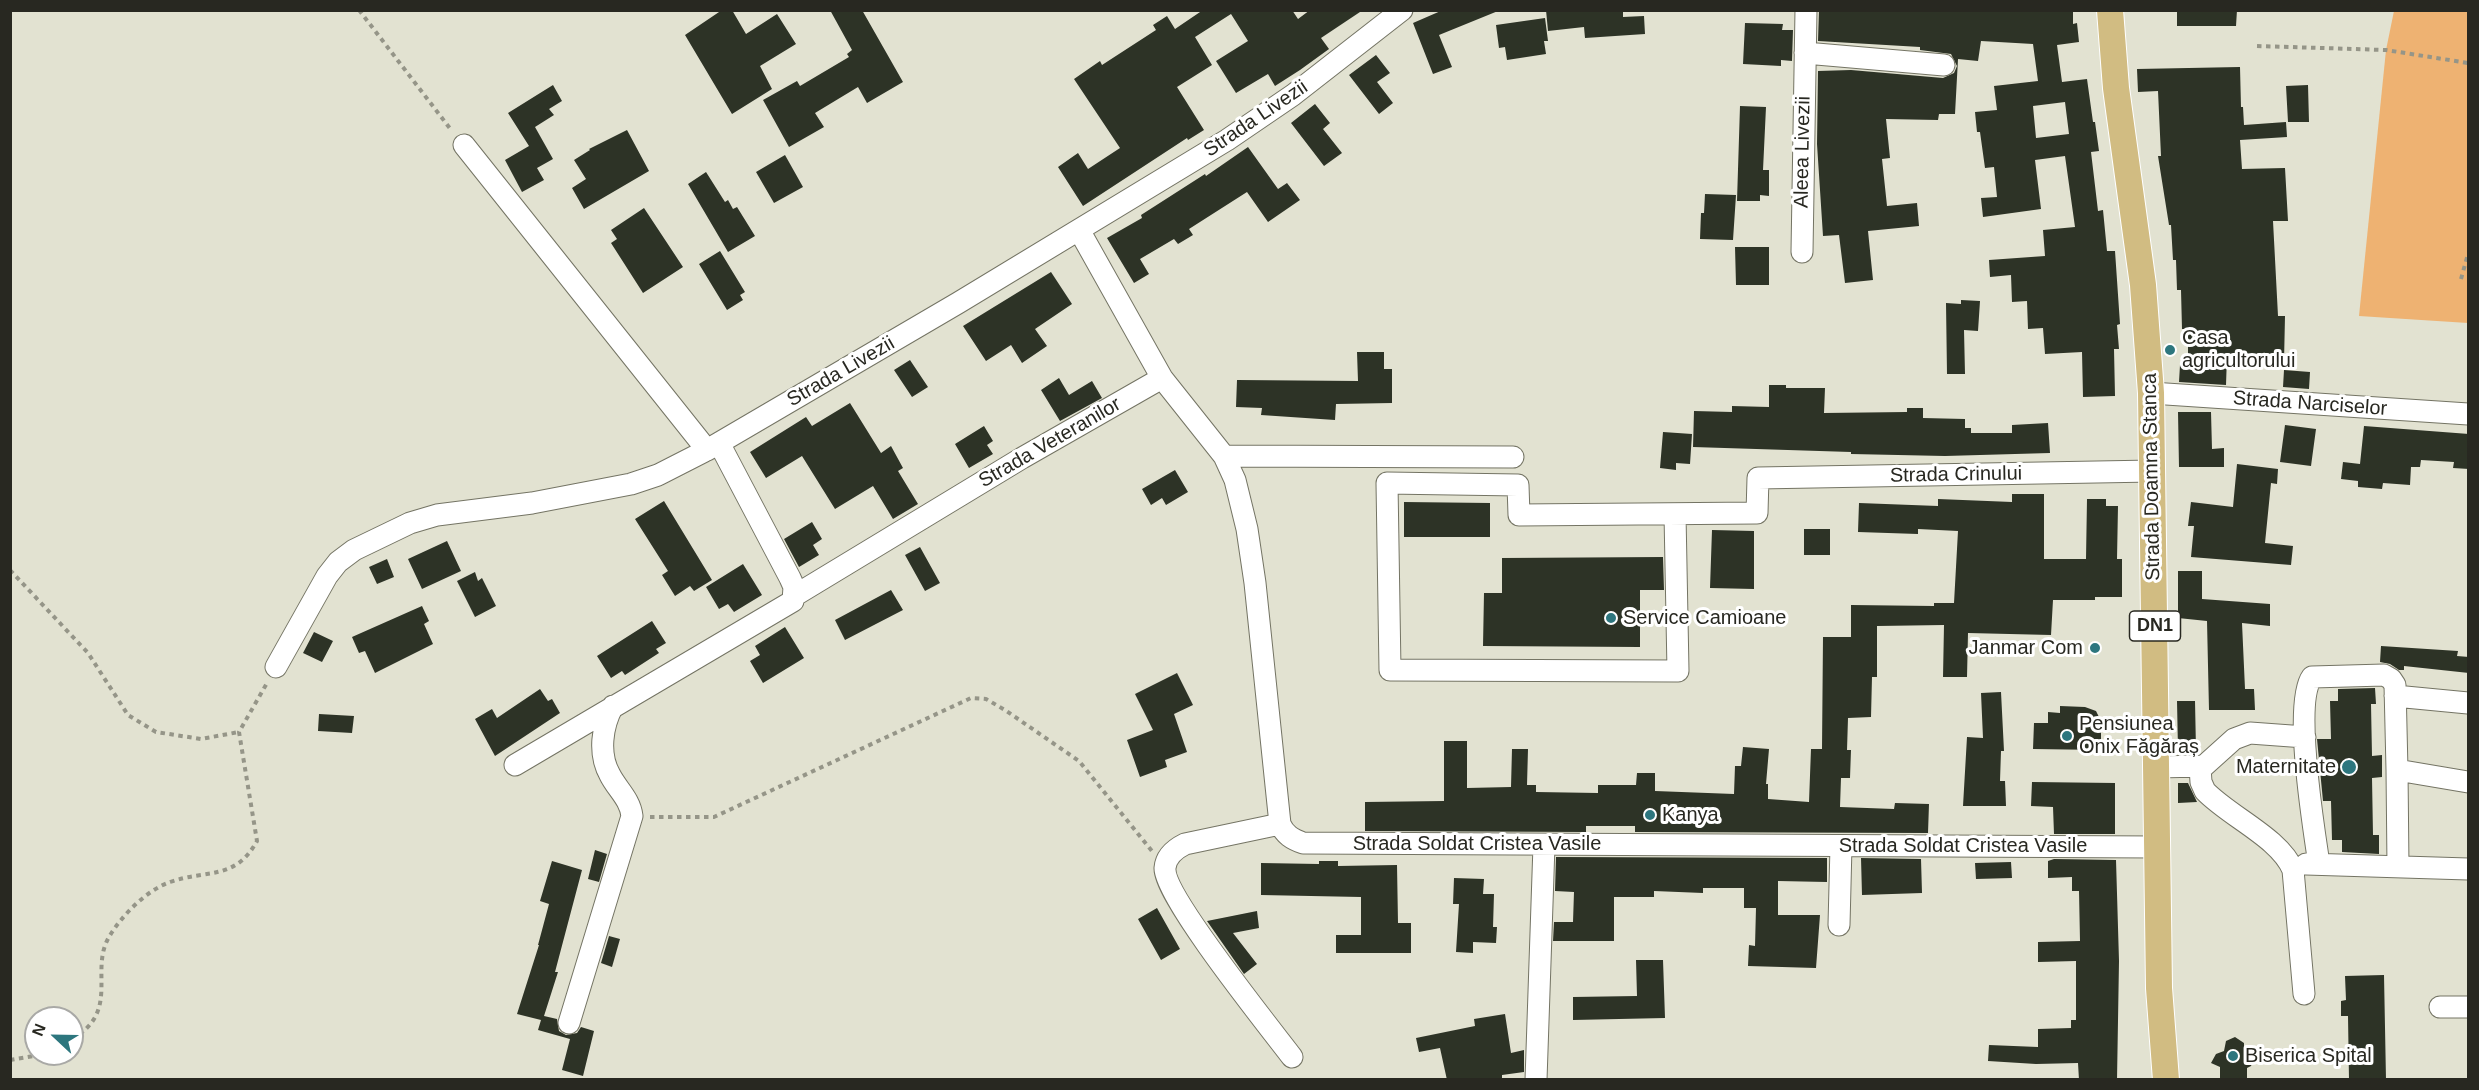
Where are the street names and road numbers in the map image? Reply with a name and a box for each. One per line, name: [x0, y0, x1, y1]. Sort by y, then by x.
street label: Strada Livezii: [1200, 75, 1312, 163]
street label: Aleea Livezii: [1790, 96, 1816, 208]
street label: Strada Livezii: [783, 332, 899, 412]
street label: Strada Doamna Stanca: [2138, 373, 2166, 581]
street label: Strada Narciselor: [2232, 387, 2388, 421]
street label: Strada Veteranilor: [975, 393, 1125, 493]
street label: Strada Crinului: [1890, 462, 2022, 488]
road number: DN1: [2130, 611, 2180, 641]
street label: Strada Soldat Cristea Vasile: [1353, 832, 1601, 856]
street label: Strada Soldat Cristea Vasile: [1839, 834, 2087, 858]

